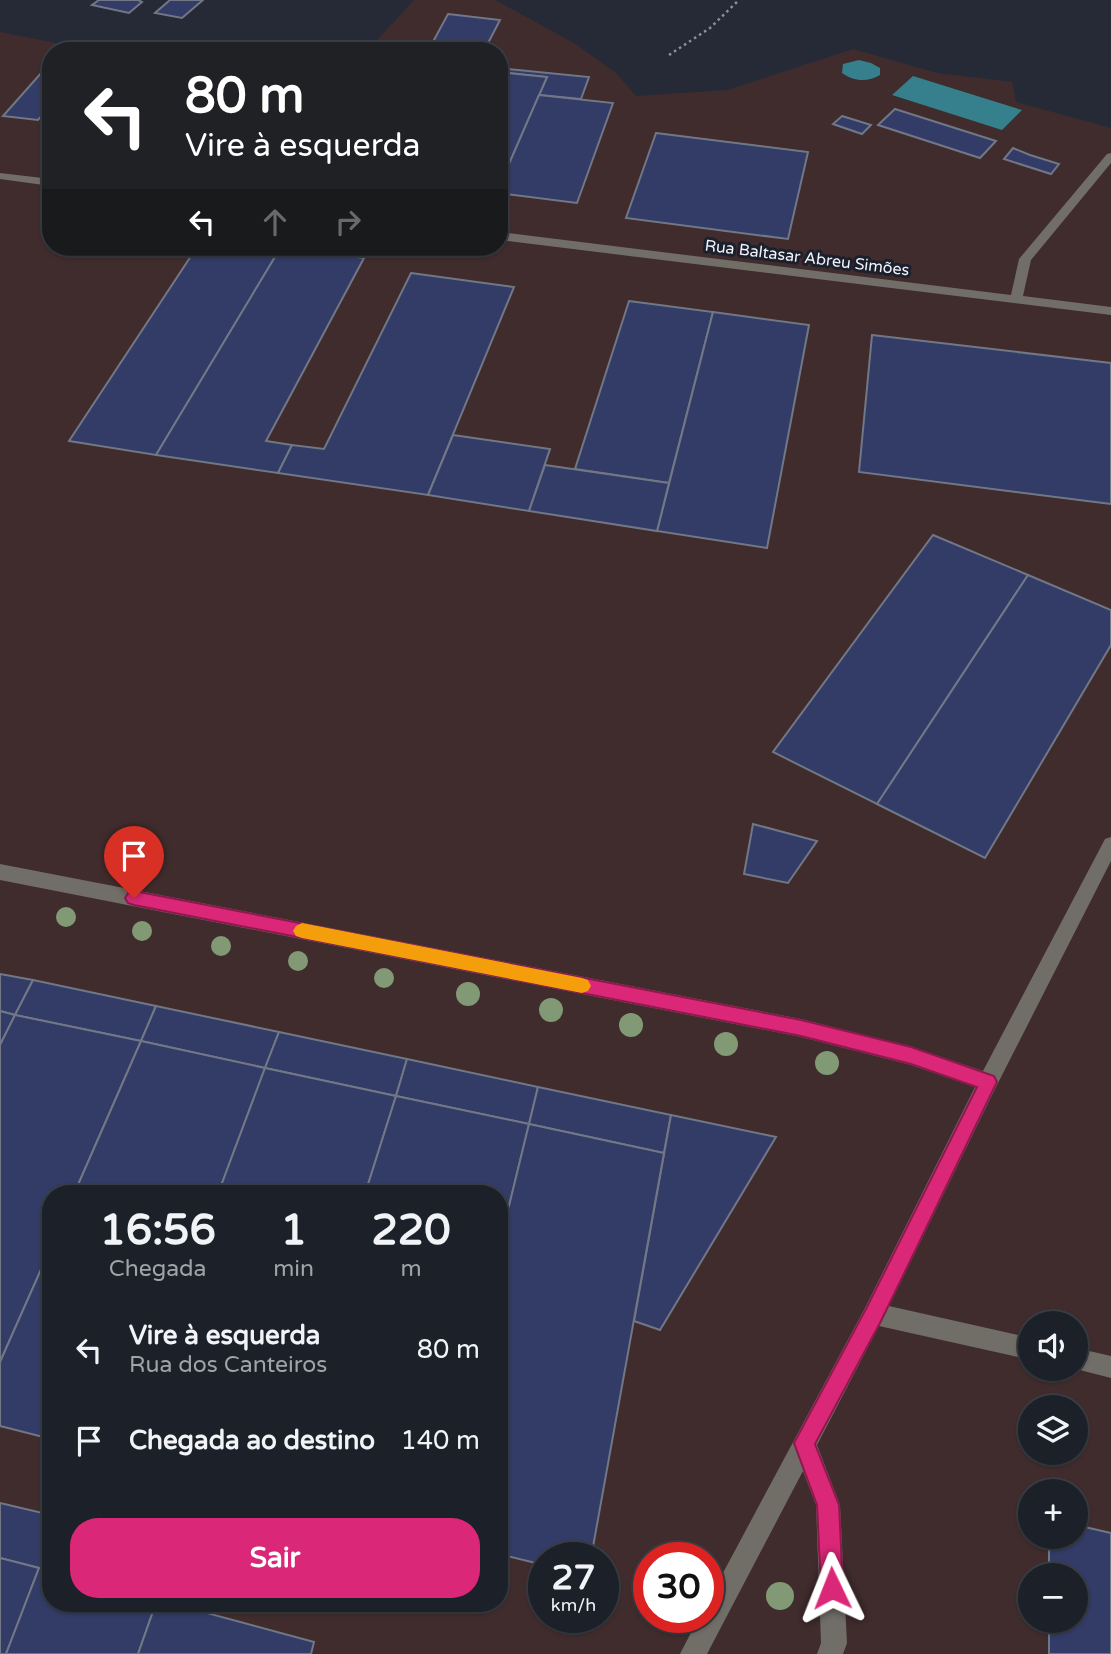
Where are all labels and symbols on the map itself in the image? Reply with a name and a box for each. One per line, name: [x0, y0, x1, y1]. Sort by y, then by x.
street label: Rua Baltasar Abreu Simões: [704, 236, 910, 280]
pin: [104, 826, 164, 898]
speed limit sign: 30: [633, 1542, 724, 1633]
position arrow: [795, 1551, 869, 1625]

